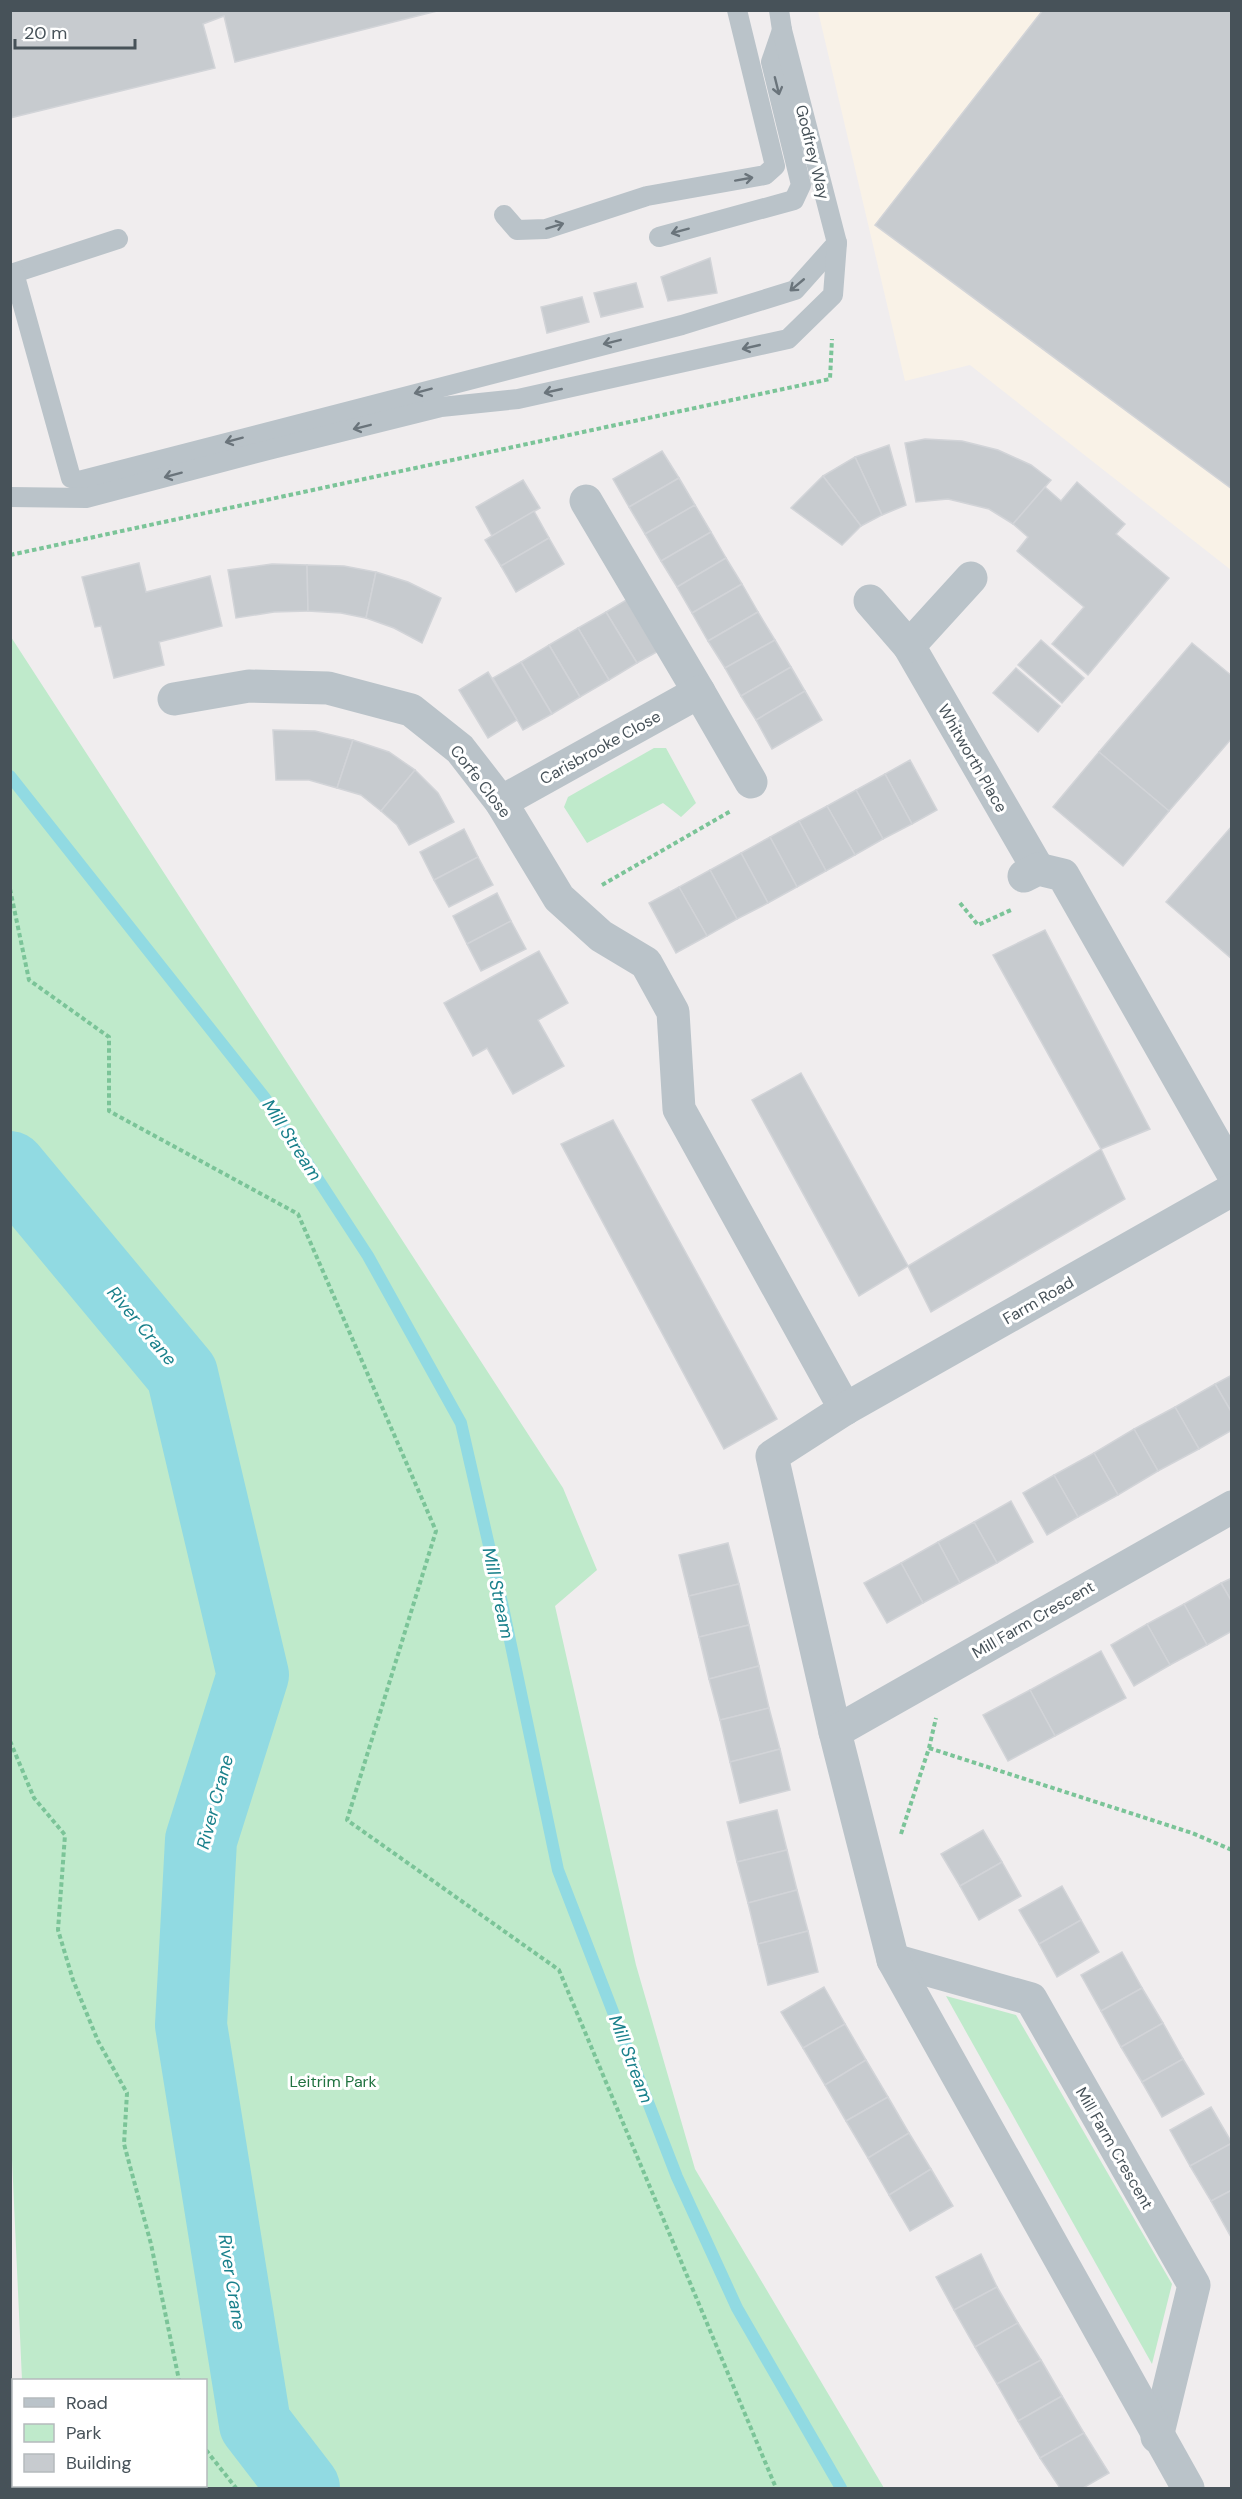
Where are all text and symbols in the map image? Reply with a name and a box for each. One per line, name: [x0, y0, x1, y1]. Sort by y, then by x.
scale bar: [15, 12, 135, 50]
text: 20 m: [24, 21, 67, 45]
one-way arrow: [772, 76, 784, 95]
street label: Godfrey Way: [791, 103, 834, 202]
one-way arrow: [733, 173, 753, 184]
one-way arrow: [545, 220, 564, 231]
one-way arrow: [671, 226, 690, 237]
one-way arrow: [790, 278, 805, 292]
one-way arrow: [603, 337, 622, 349]
one-way arrow: [742, 342, 761, 353]
one-way arrow: [414, 386, 433, 397]
one-way arrow: [544, 386, 563, 398]
one-way arrow: [352, 421, 371, 433]
one-way arrow: [225, 435, 244, 447]
one-way arrow: [164, 470, 183, 481]
street label: Whitworth Place: [933, 700, 1012, 816]
street label: Carisbrooke Close: [536, 706, 664, 789]
street label: Corfe Close: [446, 741, 516, 822]
water label: Mill Stream: [257, 1095, 327, 1185]
street label: Farm Road: [999, 1272, 1077, 1329]
water label: River Crane: [102, 1281, 182, 1371]
water label: Mill Stream: [477, 1545, 519, 1641]
street label: Mill Farm Crescent: [968, 1576, 1098, 1663]
water label: River Crane: [191, 1752, 239, 1852]
water label: Mill Stream: [603, 2011, 659, 2107]
park label: Leitrim Park: [289, 2071, 377, 2092]
street label: Mill Farm Crescent: [1071, 2083, 1158, 2213]
water label: River Crane: [213, 2232, 251, 2332]
legend: [12, 2379, 207, 2487]
text: Road: [66, 2391, 108, 2415]
text: Park: [66, 2421, 102, 2445]
text: Building: [66, 2451, 131, 2475]

